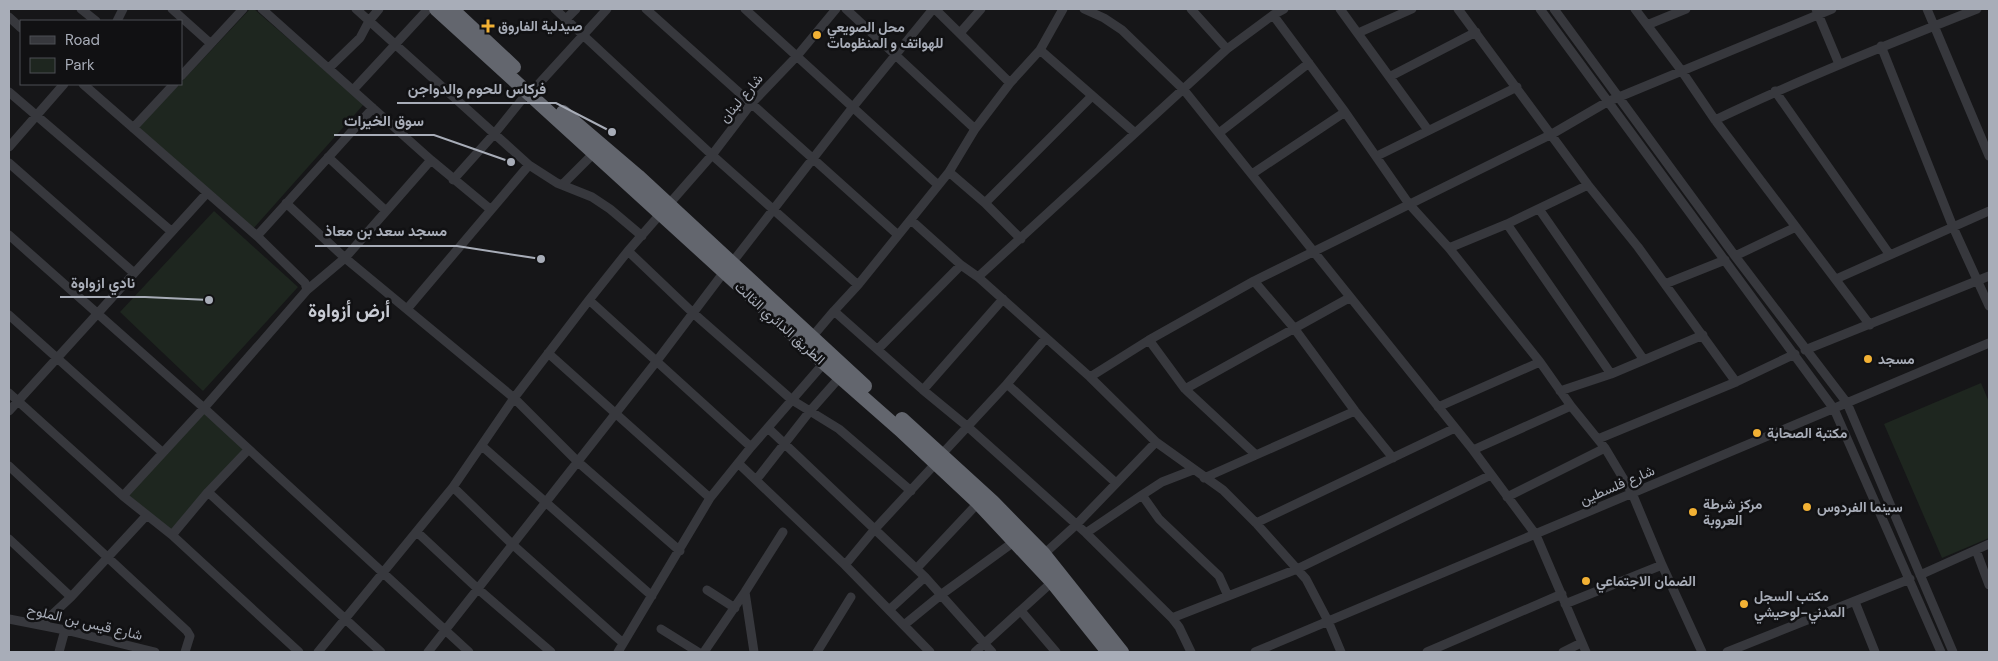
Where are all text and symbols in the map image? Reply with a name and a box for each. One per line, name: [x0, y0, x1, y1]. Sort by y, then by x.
place label: صيدلية الفاروق: [498, 17, 583, 35]
place label: محل الصويعي للهواتف و المنظومات: [827, 18, 944, 52]
legend: [20, 20, 182, 85]
marker: صيدلية الفاروق: [482, 20, 494, 32]
marker: محل الصويعي للهواتف و المنظومات: [811, 29, 823, 41]
text: Road: [65, 30, 100, 50]
text: Park: [65, 55, 95, 75]
street label: شارع لبنان: [715, 70, 768, 128]
callout: فركاس للحوم والدواجن: [397, 73, 556, 103]
text: فركاس للحوم والدواجن: [408, 79, 546, 99]
callout: سوق الخيرات: [334, 105, 434, 135]
text: سوق الخيرات: [344, 111, 424, 131]
callout: مسجد سعد بن معاذ: [315, 216, 457, 246]
text: مسجد سعد بن معاذ: [325, 221, 447, 241]
callout: نادي ازواوة: [60, 267, 145, 297]
text: نادي ازواوة: [71, 273, 135, 296]
street label: الطريق الدائري الثالث: [729, 278, 829, 371]
district label: أرض أزواوة: [308, 298, 390, 323]
place label: مسجد: [1878, 350, 1915, 368]
marker: مسجد: [1862, 353, 1874, 365]
place label: مكتبة الصحابة: [1767, 424, 1848, 442]
marker: مكتبة الصحابة: [1751, 427, 1763, 439]
street label: شارع فلسطين: [1577, 461, 1658, 511]
place label: مركز شرطة العروبة: [1703, 495, 1763, 529]
place label: سينما الفردوس: [1817, 498, 1903, 516]
marker: سينما الفردوس: [1801, 501, 1813, 513]
marker: مركز شرطة العروبة: [1687, 506, 1699, 518]
place label: الضمان الاجتماعي: [1596, 572, 1696, 593]
marker: الضمان الاجتماعي: [1580, 575, 1592, 587]
place label: مكتب السجل المدني-لوحيشي: [1754, 587, 1845, 624]
marker: مكتب السجل المدني-لوحيشي: [1738, 598, 1750, 610]
street label: شارع قيس بن الملوح: [25, 600, 144, 646]

